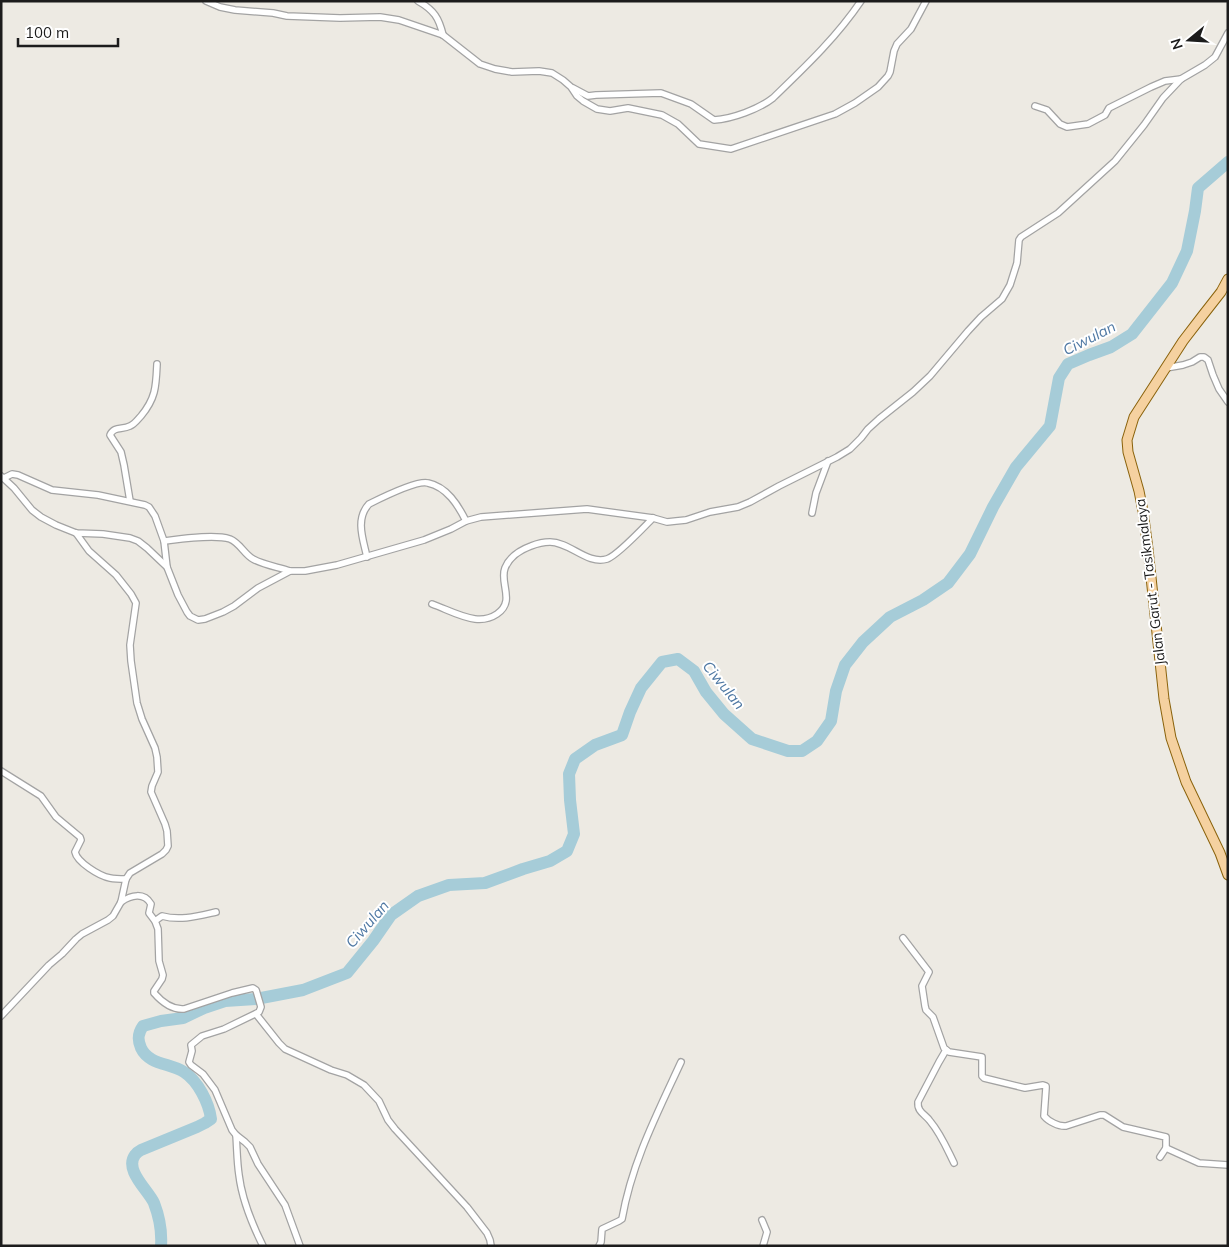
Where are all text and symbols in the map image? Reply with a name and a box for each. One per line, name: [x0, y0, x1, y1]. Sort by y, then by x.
scale bar: [18, 15, 118, 47]
north arrow: [1164, 15, 1214, 65]
text: 100 m: [25, 23, 69, 42]
text: N: [1166, 36, 1187, 52]
water label: Ciwulan: [1059, 317, 1119, 359]
street label: Jalan Garut - Tasikmalaya: [1131, 498, 1169, 666]
water label: Ciwulan: [699, 657, 749, 713]
water label: Ciwulan: [341, 896, 393, 952]

